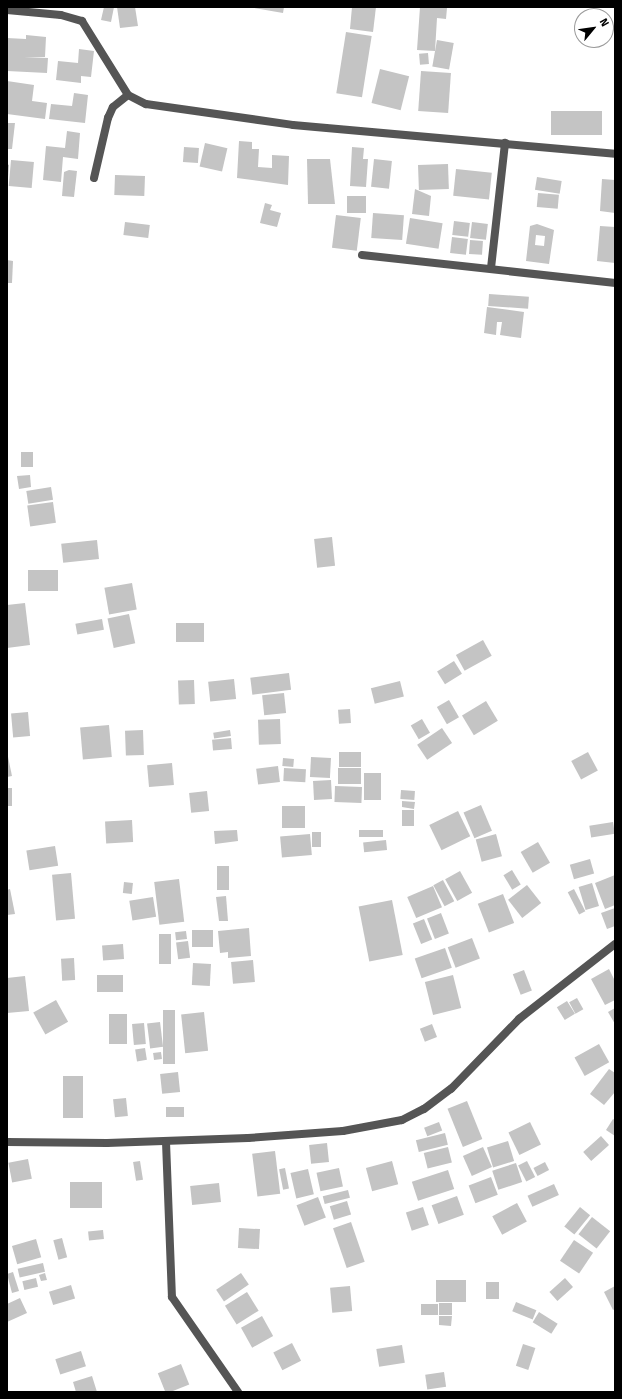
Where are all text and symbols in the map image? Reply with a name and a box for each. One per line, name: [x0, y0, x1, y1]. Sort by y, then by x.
north arrow: [574, 8, 614, 48]
text: N: [597, 16, 612, 29]

